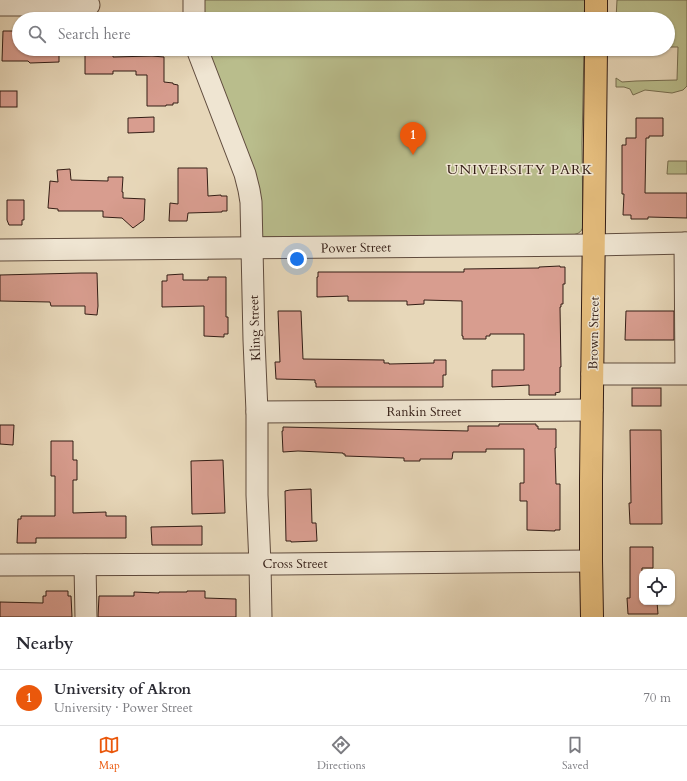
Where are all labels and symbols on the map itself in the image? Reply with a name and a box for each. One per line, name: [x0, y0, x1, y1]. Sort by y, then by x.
pin: 1: [400, 122, 426, 155]
district label: UNIVERSITY PARK: [447, 160, 593, 179]
street label: Power Street: [321, 238, 391, 258]
your location: [287, 249, 307, 269]
street label: Kling Street: [245, 295, 265, 361]
street label: Brown Street: [584, 296, 604, 370]
street label: Rankin Street: [387, 403, 461, 421]
street label: Cross Street: [262, 555, 328, 573]

